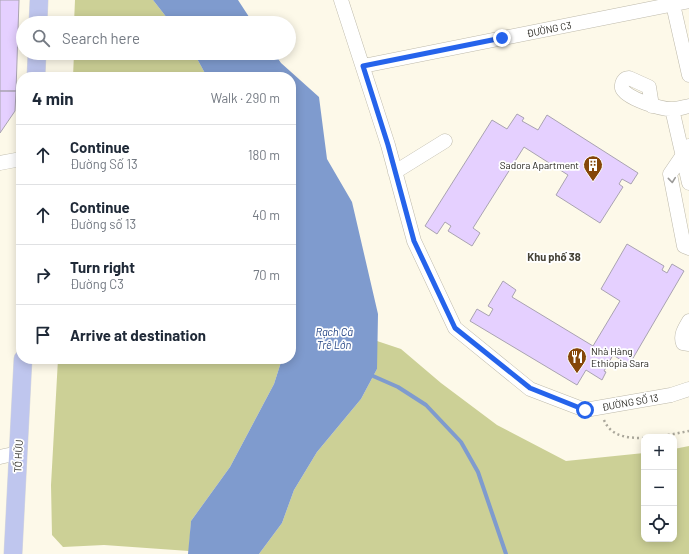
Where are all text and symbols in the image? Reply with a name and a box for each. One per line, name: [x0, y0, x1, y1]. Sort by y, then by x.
search box: [16, 16, 296, 60]
street label: ĐƯỜNG C3: [526, 19, 572, 39]
icon: search: [30, 27, 52, 49]
text: Search here: [62, 29, 140, 47]
route end: [493, 29, 511, 47]
text: 4 min: [32, 88, 74, 108]
text: Walk · 290 m: [211, 90, 280, 106]
text: Continue: [70, 138, 130, 156]
icon: ahead: [32, 144, 54, 166]
text: 180 m: [248, 147, 280, 163]
building icon: Sadora Apartment: [582, 154, 604, 182]
text: Đường Số 13: [70, 156, 138, 172]
place label: Sadora Apartment: [500, 159, 579, 171]
one-way arrow: [667, 176, 676, 183]
text: Continue: [70, 198, 130, 216]
icon: ahead: [32, 204, 54, 226]
text: 40 m: [252, 207, 280, 223]
text: Đường số 13: [70, 216, 136, 232]
district label: Khu phố 38: [527, 250, 581, 263]
text: Turn right: [70, 258, 135, 276]
icon: right: [32, 264, 54, 286]
text: 70 m: [253, 267, 280, 283]
text: Đường C3: [70, 276, 124, 292]
icon: arrive: [32, 324, 54, 346]
water label: Rạch Cá Trê Lớn: [315, 325, 353, 351]
text: Arrive at destination: [70, 326, 206, 344]
place label: Nhà Hàng Ethiopia Sara: [591, 345, 649, 369]
restaurant icon: Nhà Hàng Ethiopia Sara: [566, 346, 588, 374]
street label: ĐƯỜNG SỐ 13: [601, 391, 659, 413]
route start: [576, 401, 594, 419]
map controls: [641, 434, 677, 542]
button: +: [641, 434, 677, 470]
street label: TỐ HỮU: [11, 439, 25, 473]
button: −: [641, 470, 677, 506]
button: locate: [641, 506, 677, 542]

